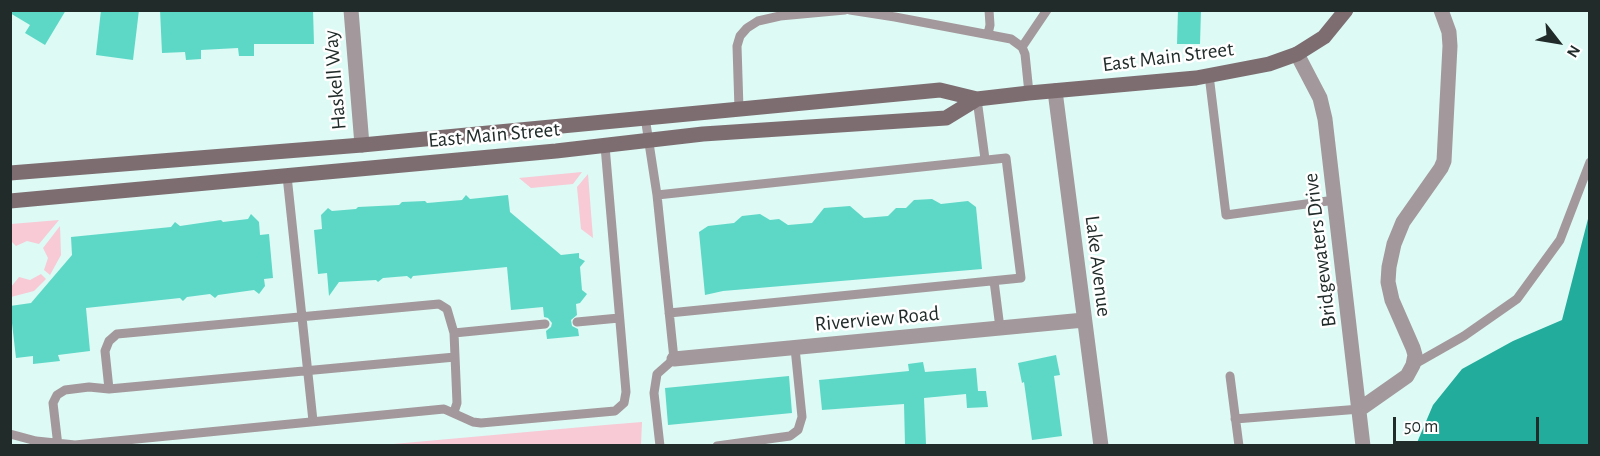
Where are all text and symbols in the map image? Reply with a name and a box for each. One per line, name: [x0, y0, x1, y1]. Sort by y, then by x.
north arrow: [1528, 12, 1588, 72]
street label: Haskell Way: [318, 29, 352, 131]
street label: East Main Street: [1101, 36, 1235, 78]
text: N: [1564, 42, 1583, 60]
street label: East Main Street: [427, 117, 561, 153]
street label: Bridgewaters Drive: [1298, 172, 1342, 328]
street label: Lake Avenue: [1079, 214, 1117, 318]
street label: Riverview Road: [814, 301, 940, 337]
scale bar: [1396, 405, 1542, 443]
text: 50 m: [1404, 418, 1438, 436]

